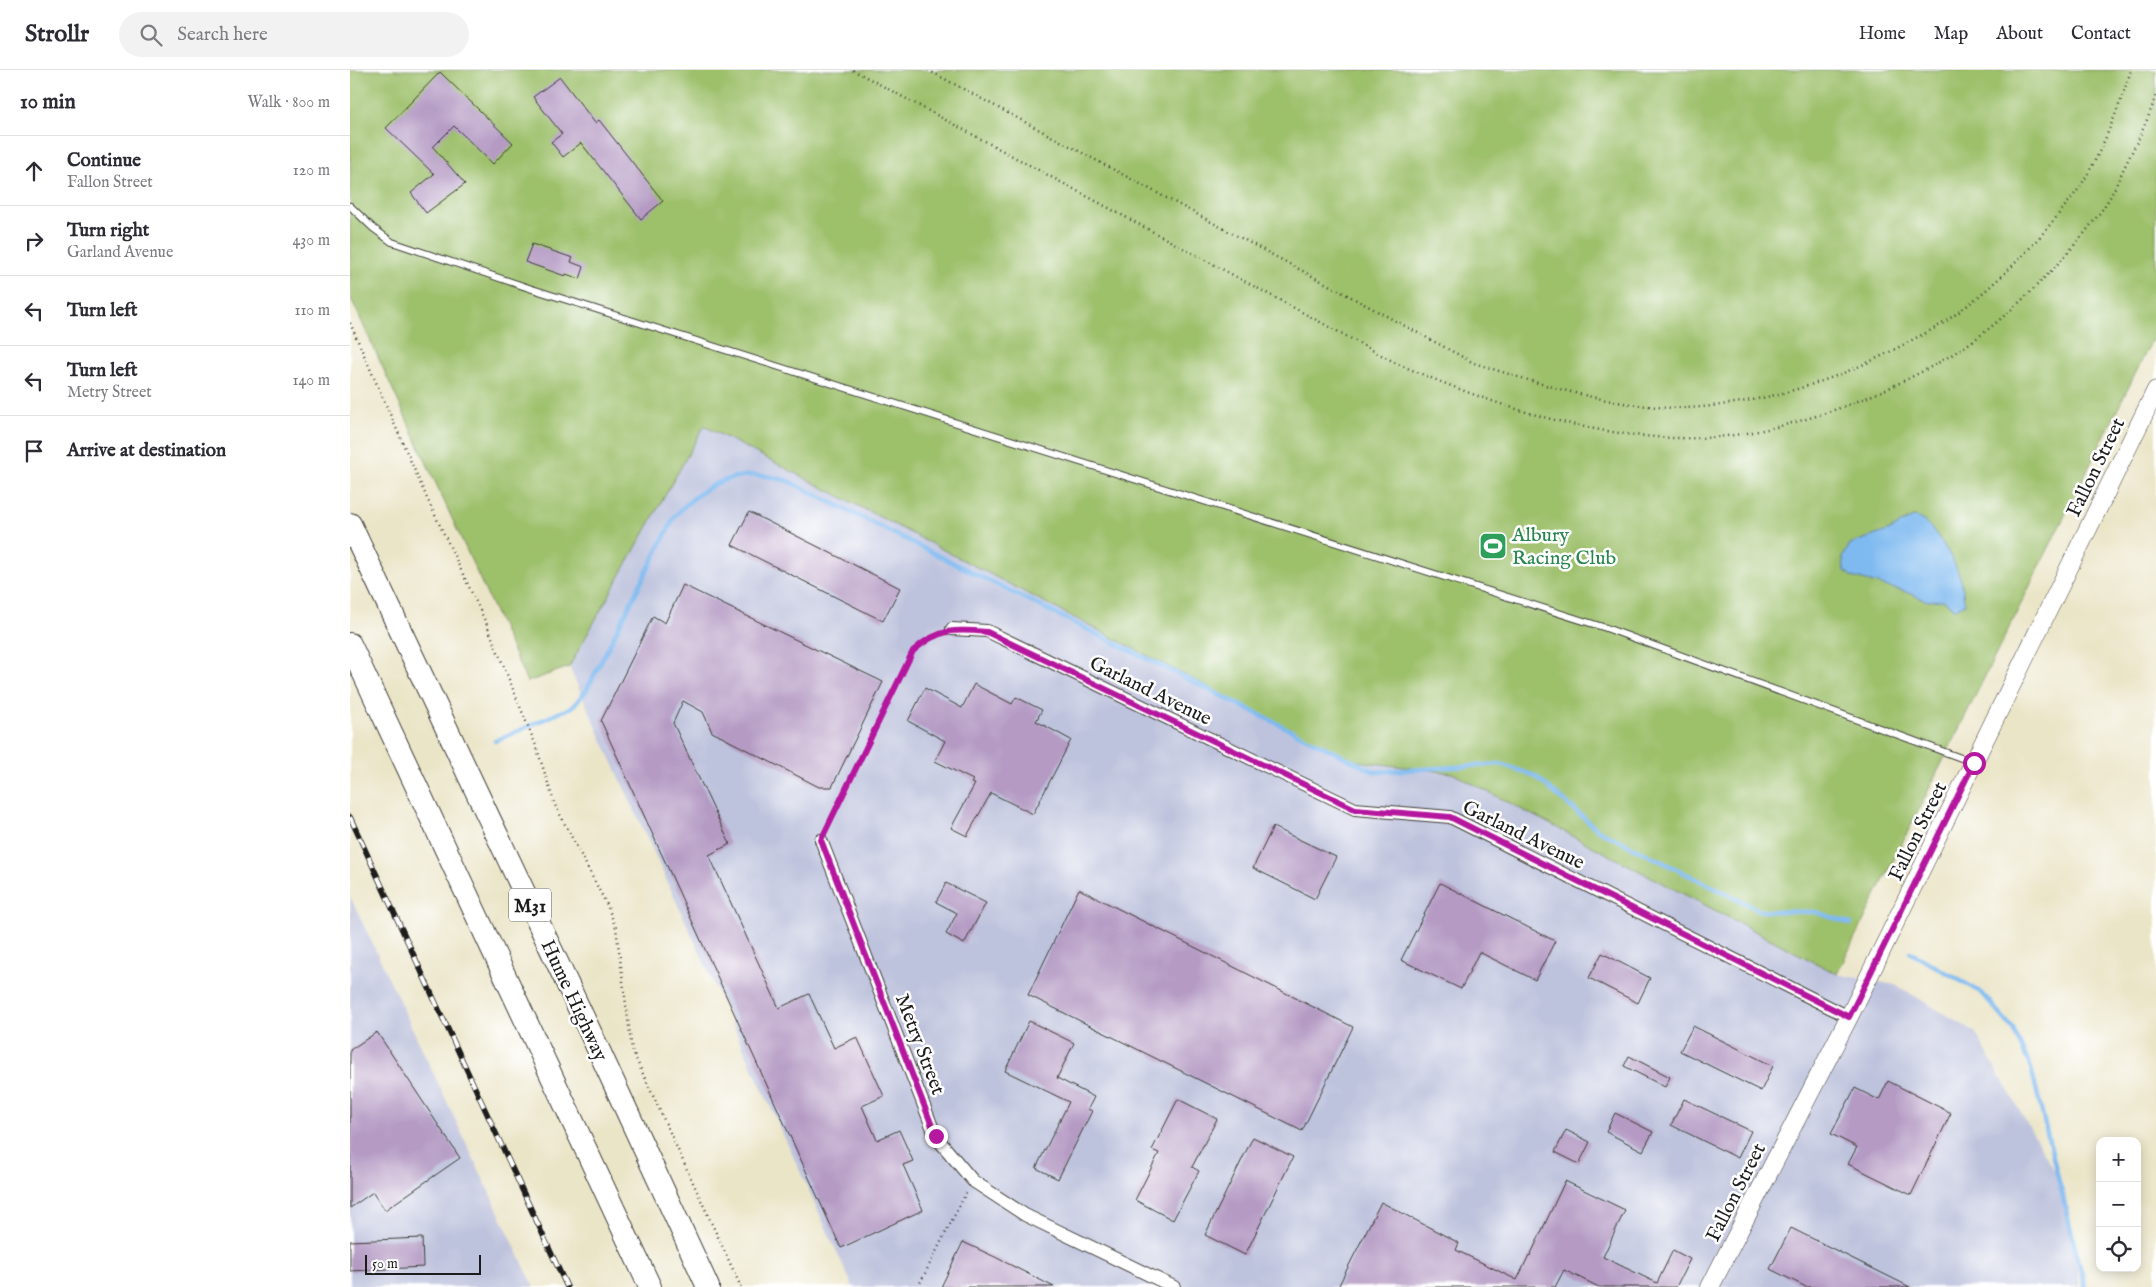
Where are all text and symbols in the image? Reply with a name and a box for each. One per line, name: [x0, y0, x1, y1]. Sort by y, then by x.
search box: [119, 12, 469, 57]
text: Strollr: [25, 19, 89, 50]
icon: search: [137, 21, 165, 49]
text: Search here: [177, 23, 268, 47]
text: Home: [1859, 23, 1906, 46]
text: Map: [1934, 23, 1968, 46]
text: About: [1996, 23, 2043, 46]
text: Contact: [2071, 23, 2131, 46]
text: 10 min: [20, 89, 76, 116]
text: Walk · 800 m: [248, 93, 330, 113]
text: Continue: [67, 149, 141, 173]
icon: ahead: [20, 157, 48, 185]
text: 120 m: [293, 161, 330, 181]
text: Fallon Street: [67, 173, 153, 193]
text: Turn right: [67, 219, 149, 243]
icon: right: [20, 227, 48, 255]
text: 430 m: [292, 231, 330, 251]
text: Garland Avenue: [67, 243, 173, 263]
icon: left: [20, 297, 48, 325]
text: Turn left: [67, 299, 138, 323]
text: 110 m: [294, 301, 330, 321]
text: Turn left: [67, 359, 138, 383]
icon: left: [20, 367, 48, 395]
text: 140 m: [292, 371, 330, 391]
text: Metry Street: [67, 383, 152, 403]
street label: Fallon Street: [2062, 414, 2131, 521]
icon: arrive: [20, 437, 48, 465]
text: Arrive at destination: [67, 439, 226, 463]
place label: Albury Racing Club: [1511, 523, 1617, 571]
sports icon: Albury Racing Club: [1478, 531, 1508, 561]
street label: Garland Avenue: [1085, 651, 1216, 732]
route start: [1963, 752, 1986, 775]
street label: Fallon Street: [1884, 778, 1953, 885]
street label: Garland Avenue: [1458, 795, 1589, 876]
road number: M31: [509, 888, 551, 922]
street label: Hume Highway: [535, 936, 613, 1066]
street label: Metry Street: [889, 991, 950, 1099]
route end: [925, 1125, 948, 1148]
map controls: [2096, 1137, 2141, 1272]
button: +: [2096, 1137, 2141, 1182]
street label: Fallon Street: [1701, 1139, 1772, 1246]
button: −: [2096, 1182, 2141, 1227]
button: locate: [2096, 1227, 2141, 1272]
scale bar: [365, 1252, 481, 1275]
text: 50 m: [372, 1255, 398, 1273]

